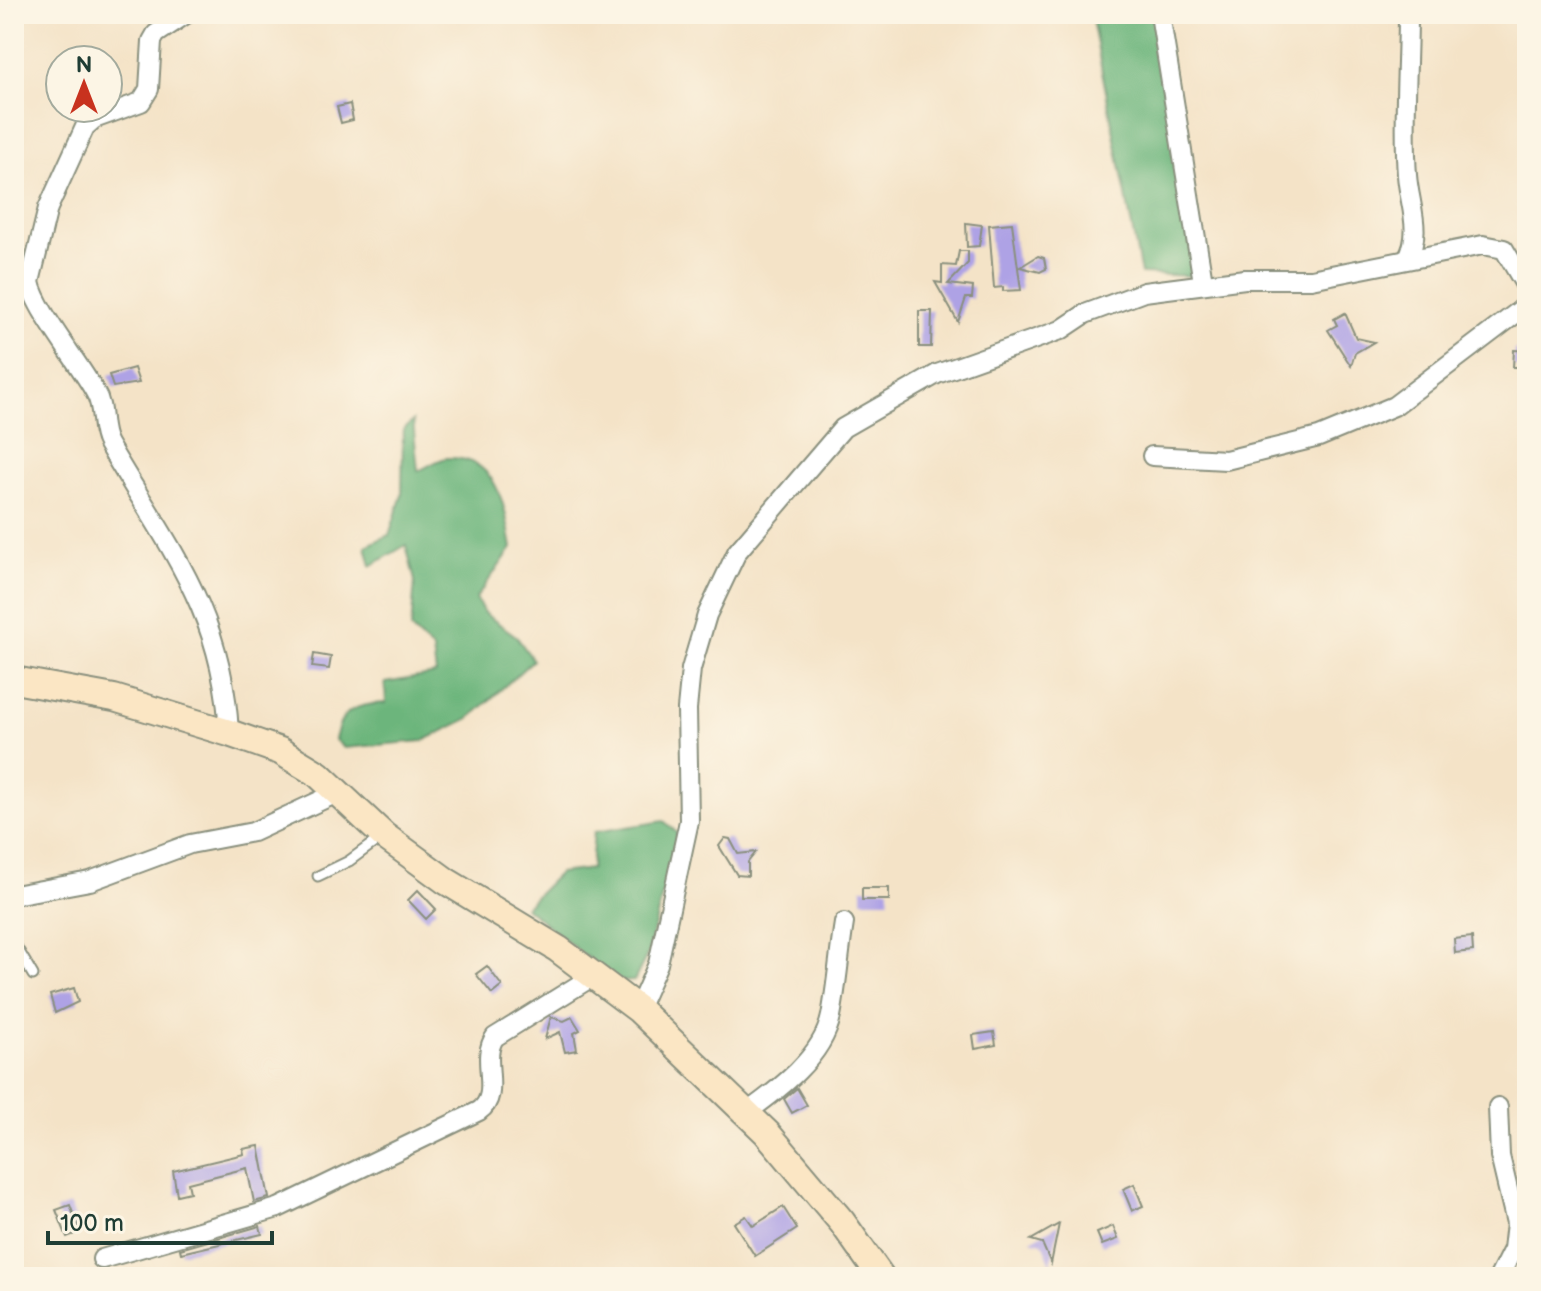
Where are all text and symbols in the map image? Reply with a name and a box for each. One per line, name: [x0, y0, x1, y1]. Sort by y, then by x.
north arrow: [44, 44, 124, 124]
text: N: [76, 52, 92, 79]
scale bar: [48, 1195, 272, 1245]
text: 100 m: [60, 1209, 124, 1238]

